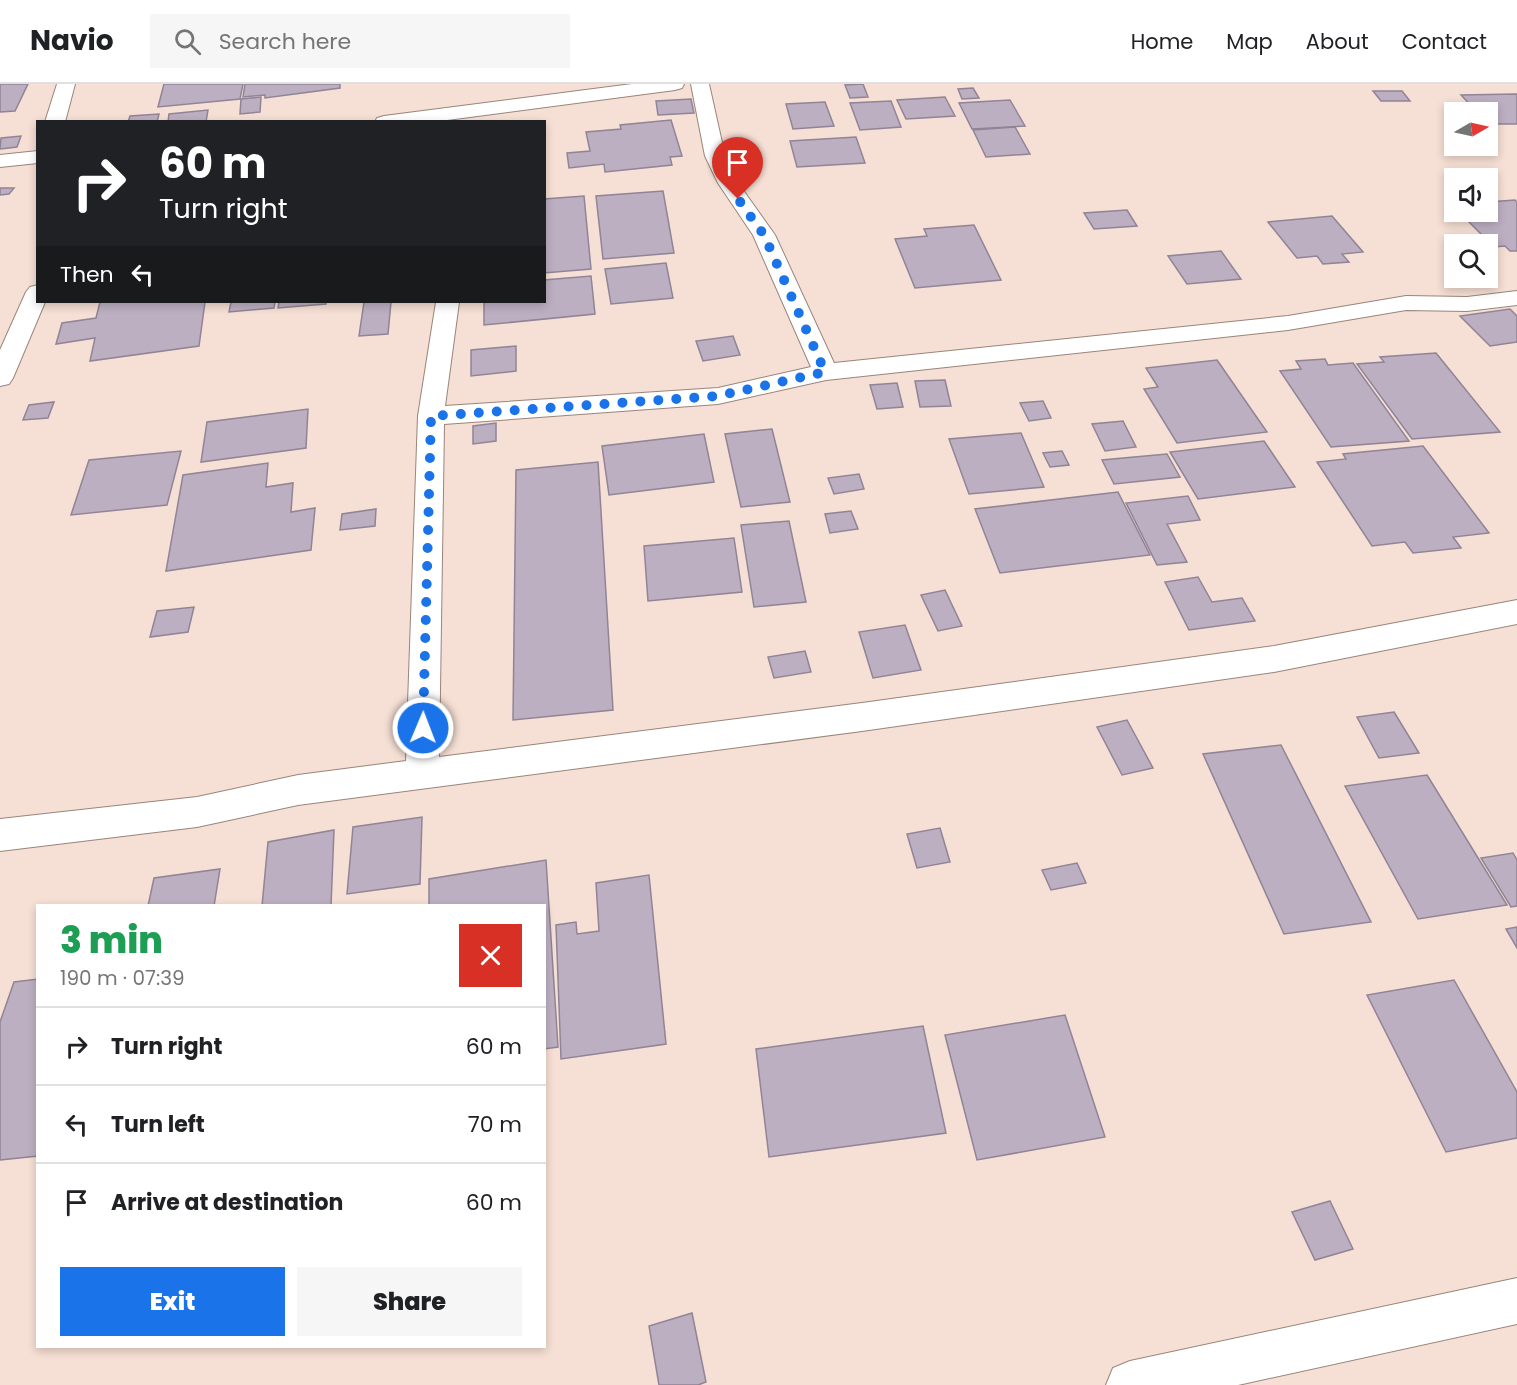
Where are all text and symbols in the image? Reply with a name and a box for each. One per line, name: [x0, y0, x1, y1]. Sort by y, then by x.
search box: [150, 14, 570, 68]
text: Navio: [30, 21, 114, 60]
icon: search: [171, 25, 204, 58]
text: Search here: [219, 26, 351, 57]
text: Home: [1131, 27, 1193, 56]
text: Map: [1226, 27, 1273, 56]
text: About: [1306, 27, 1369, 56]
text: Contact: [1402, 27, 1487, 56]
north arrow: [1444, 102, 1498, 156]
map controls: [1444, 102, 1498, 288]
text: 60 m: [159, 134, 267, 193]
pin: [712, 137, 763, 199]
icon: right: [60, 144, 138, 222]
icon: arrive: [721, 146, 754, 179]
button: sound: [1444, 168, 1498, 222]
text: Turn right: [159, 190, 288, 227]
button: search: [1444, 234, 1498, 288]
icon: left: [126, 258, 159, 291]
text: Then: [60, 259, 114, 290]
position arrow: [391, 696, 455, 760]
text: 3 min: [60, 915, 163, 966]
button: close: [459, 924, 522, 987]
text: 190 m · 07:39: [60, 964, 185, 992]
icon: right: [60, 1030, 93, 1063]
text: Turn right: [111, 1031, 222, 1062]
text: 60 m: [466, 1031, 522, 1062]
icon: left: [60, 1108, 93, 1141]
text: Turn left: [111, 1109, 205, 1140]
text: 70 m: [468, 1109, 522, 1140]
icon: arrive: [60, 1186, 93, 1219]
text: Arrive at destination: [111, 1187, 343, 1218]
text: 60 m: [466, 1187, 522, 1218]
button: Exit: [60, 1267, 285, 1336]
button: Share: [297, 1267, 522, 1336]

